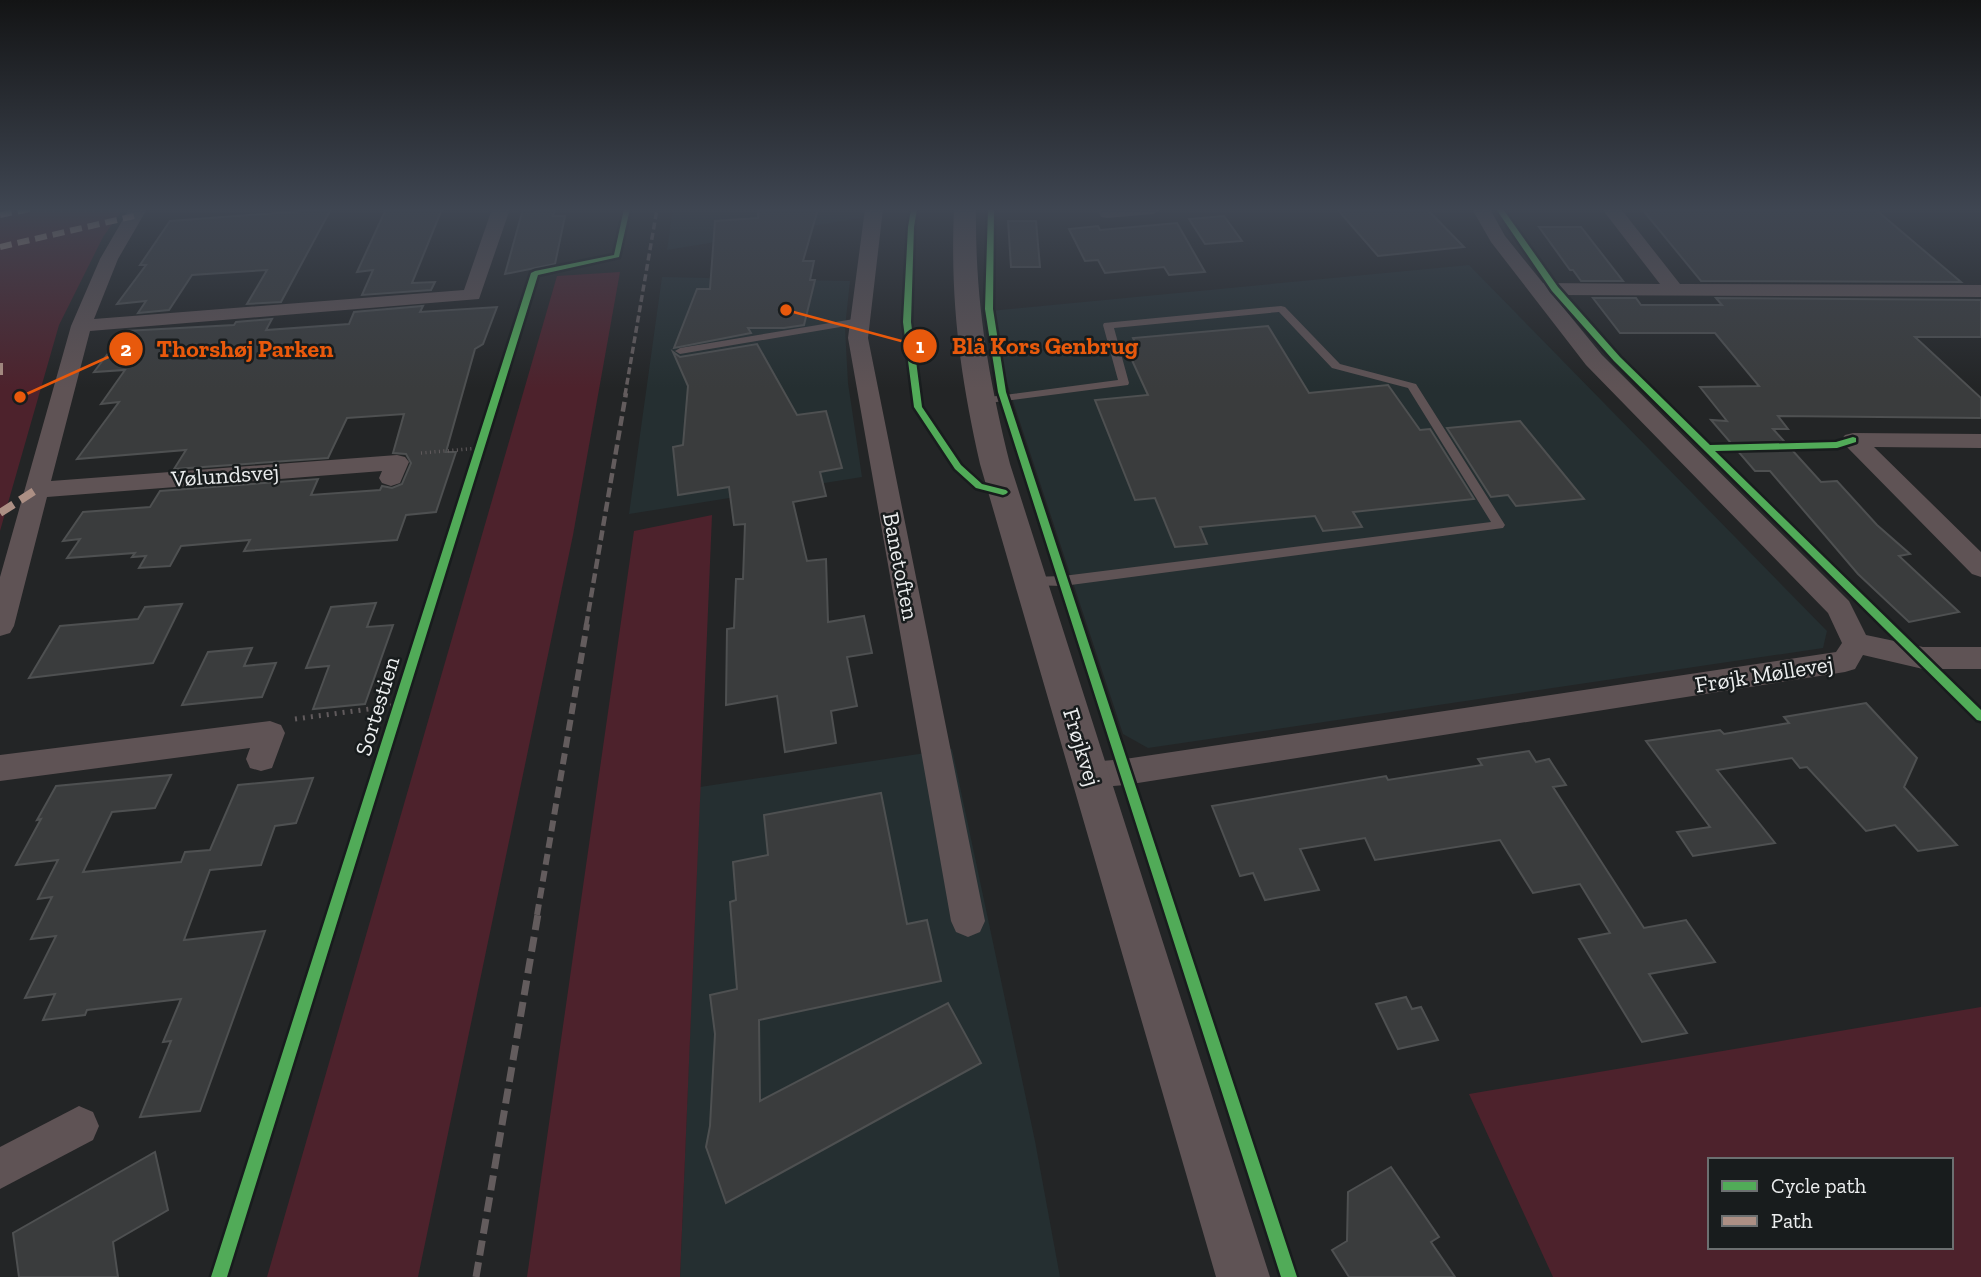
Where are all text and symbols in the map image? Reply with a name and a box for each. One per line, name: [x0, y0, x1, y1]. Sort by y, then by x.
callout: Blå Kors Genbrug: [902, 324, 1152, 369]
callout: Thorshøj Parken: [108, 326, 348, 371]
text: Blå Kors Genbrug: [952, 331, 1139, 360]
text: 1: [916, 333, 925, 358]
text: Thorshøj Parken: [157, 334, 333, 363]
text: 2: [120, 336, 132, 361]
street label: Vølundsvej: [169, 457, 280, 493]
street label: Banetoften: [877, 510, 925, 622]
street label: Frøjk Møllevej: [1693, 649, 1835, 699]
street label: Sortestien: [349, 653, 405, 759]
street label: Frøjkvej: [1057, 705, 1107, 789]
legend: [1708, 1158, 1953, 1249]
text: Cycle path: [1771, 1173, 1866, 1198]
text: Path: [1771, 1208, 1813, 1233]

